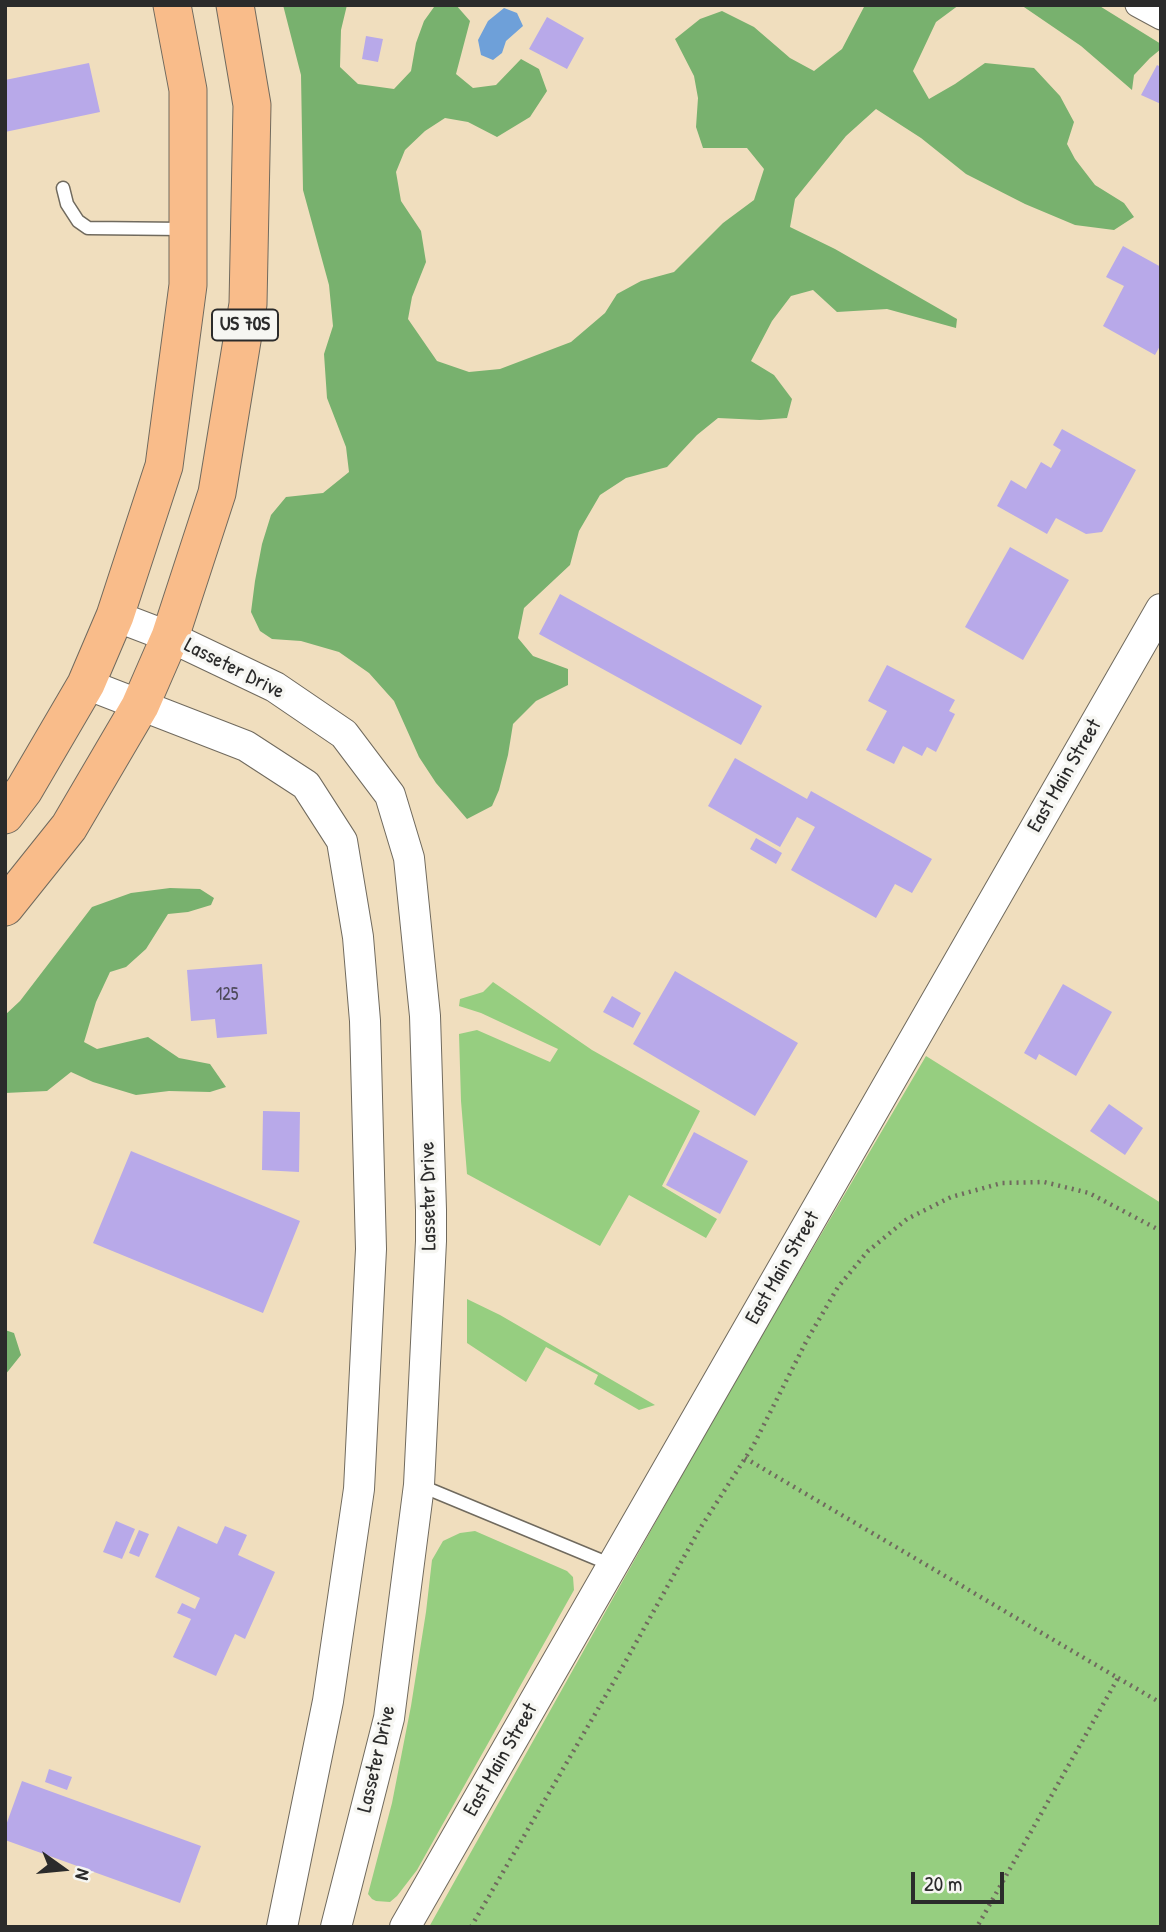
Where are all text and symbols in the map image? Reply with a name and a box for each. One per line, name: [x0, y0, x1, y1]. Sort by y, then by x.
road number: US 70S: [212, 310, 278, 340]
street label: Lasseter Drive: [180, 633, 288, 705]
street label: East Main Street: [1023, 715, 1107, 837]
house number: 125: [216, 984, 238, 1006]
street label: Lasseter Drive: [415, 1141, 443, 1251]
street label: East Main Street: [741, 1207, 825, 1329]
street label: East Main Street: [459, 1699, 543, 1821]
street label: Lasseter Drive: [353, 1703, 401, 1815]
north arrow: [28, 1834, 98, 1904]
scale bar: [914, 1858, 1007, 1902]
text: N: [69, 1866, 97, 1883]
text: 20 m: [924, 1869, 962, 1898]

